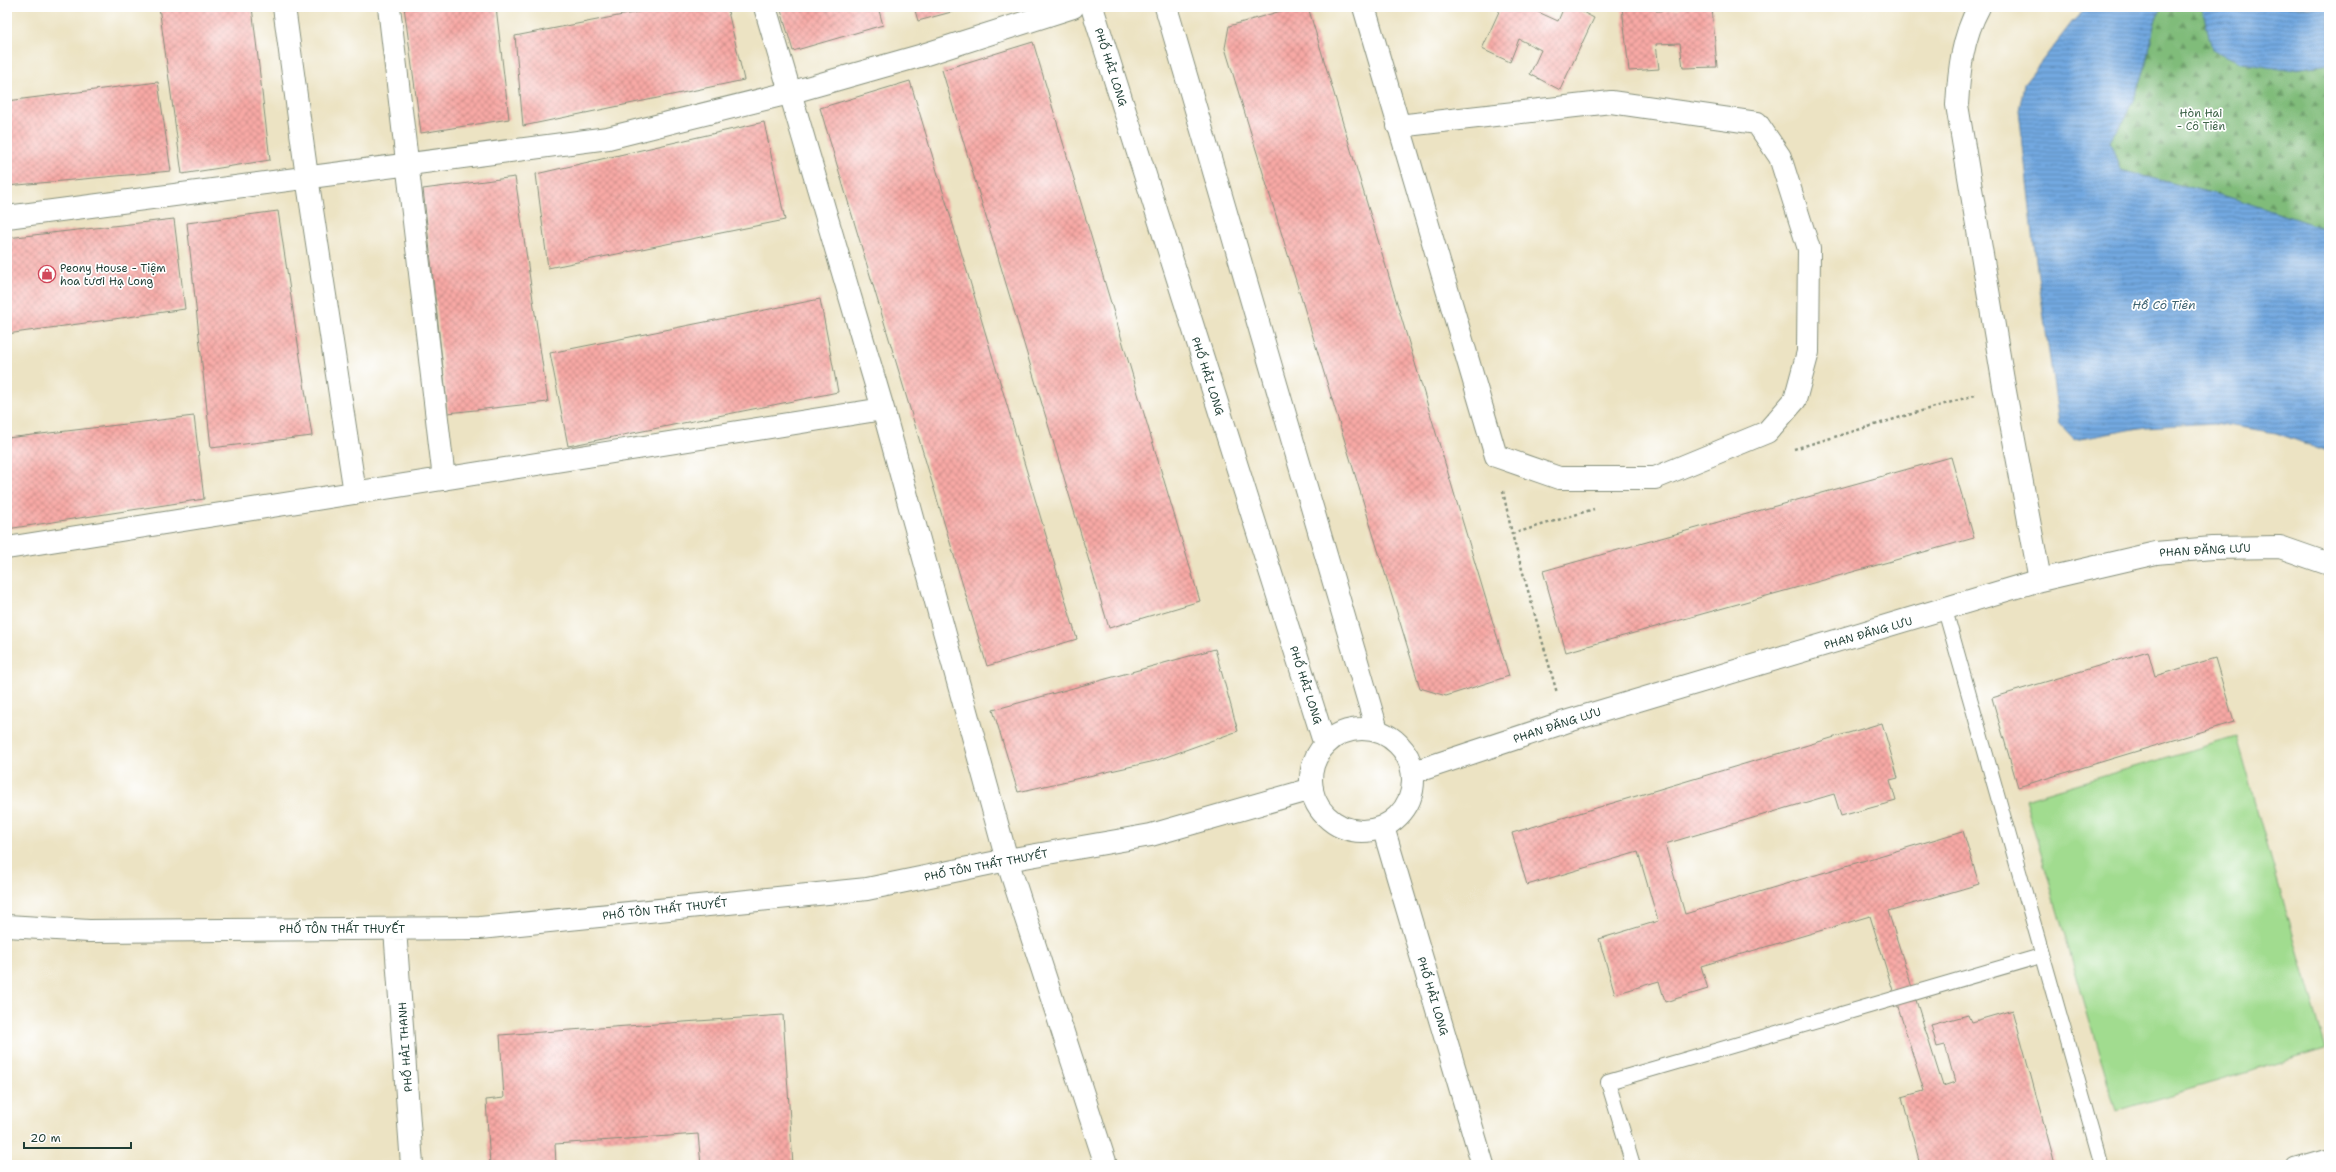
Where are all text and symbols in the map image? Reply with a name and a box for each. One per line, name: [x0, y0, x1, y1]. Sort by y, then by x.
street label: PHỐ HẢI LONG: [1091, 25, 1132, 109]
park label: Hòn Hai - Cô Tiên: [2177, 106, 2225, 134]
place label: Peony House - Tiệm hoa tươi Hạ Long: [60, 261, 166, 289]
shop icon: Peony House - Tiệm hoa tươi Hạ Long: [37, 264, 57, 284]
water label: Hồ Cô Tiên: [2132, 297, 2196, 313]
street label: PHỐ HẢI LONG: [1188, 334, 1229, 418]
street label: PHAN ĐĂNG LƯU: [2159, 540, 2251, 560]
street label: PHAN ĐĂNG LƯU: [1822, 613, 1914, 653]
street label: PHỐ HẢI LONG: [1286, 643, 1327, 727]
street label: PHAN ĐĂNG LƯU: [1511, 703, 1603, 747]
street label: PHỐ TÔN THẤT THUYẾT: [922, 844, 1050, 885]
street label: PHỐ TÔN THẤT THUYẾT: [601, 893, 729, 924]
street label: PHỐ TÔN THẤT THUYẾT: [279, 920, 405, 937]
street label: PHỐ HẢI LONG: [1413, 954, 1454, 1038]
street label: PHỐ HẢI THANH: [393, 1002, 416, 1093]
scale bar: [24, 1124, 131, 1150]
text: 20 m: [30, 1130, 61, 1146]

